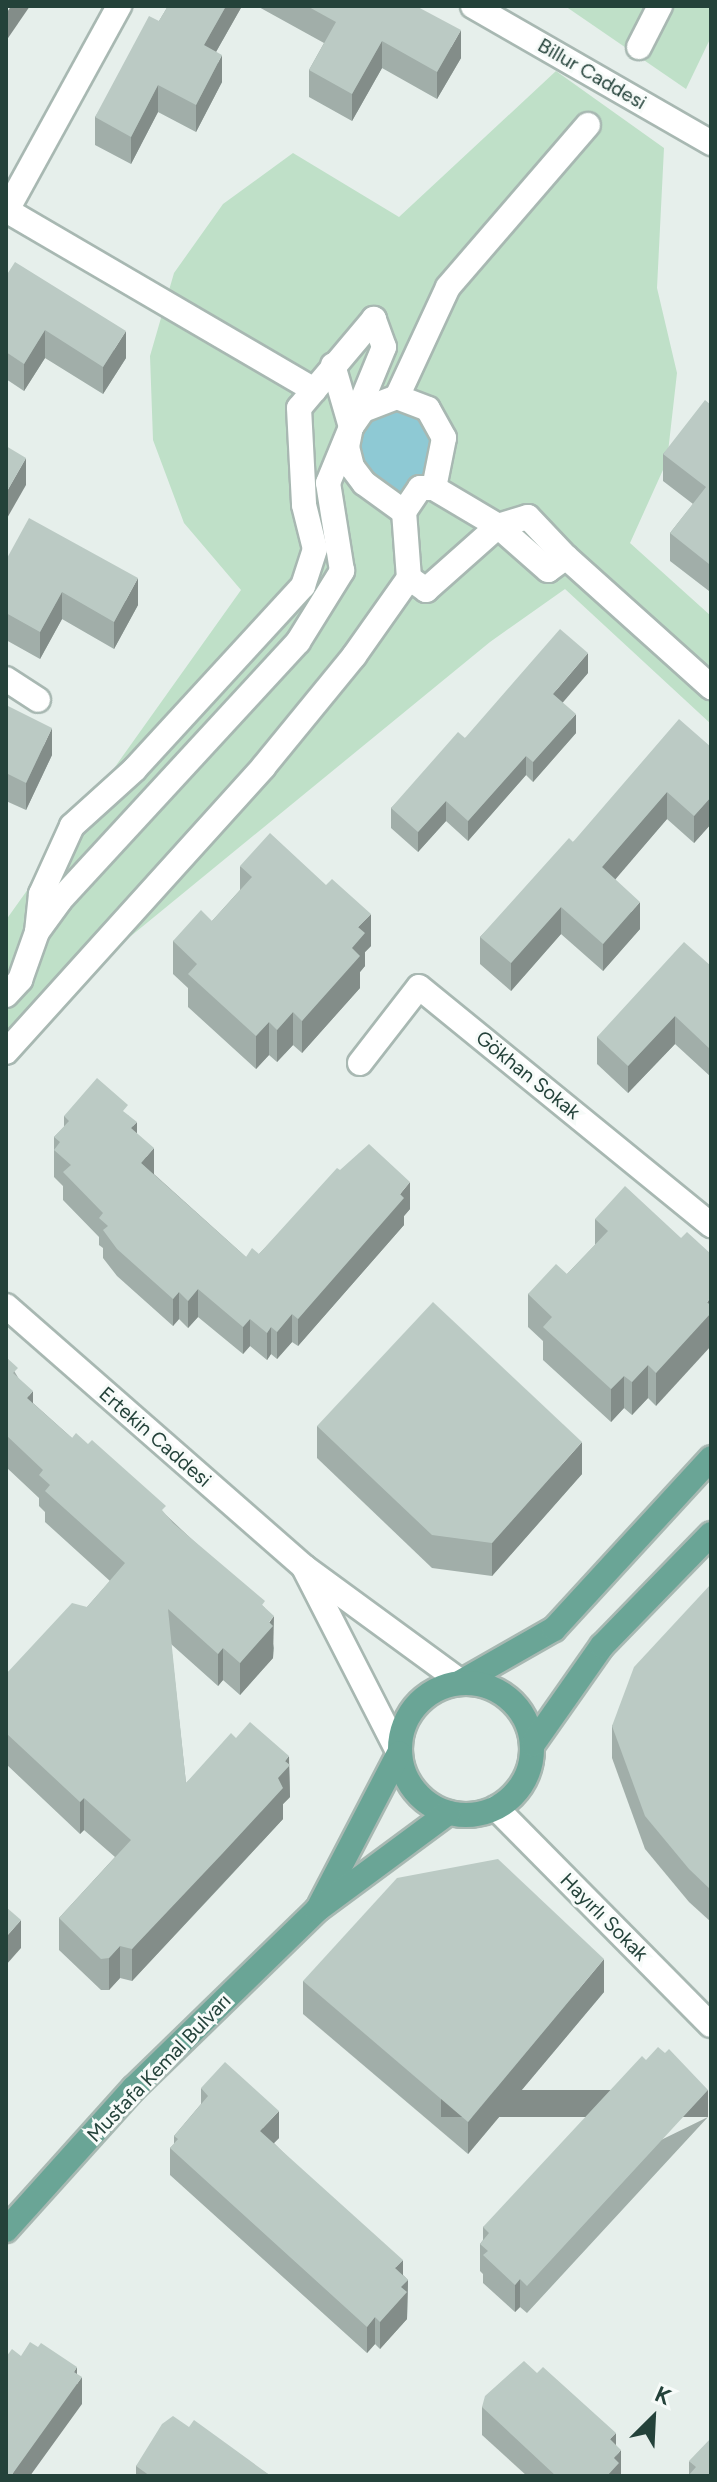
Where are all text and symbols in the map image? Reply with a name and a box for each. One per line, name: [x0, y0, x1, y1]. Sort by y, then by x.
street label: Billur Caddesi: [533, 33, 651, 115]
street label: Gökhan Sokak: [471, 1026, 585, 1124]
street label: Ertekin Caddesi: [94, 1382, 216, 1492]
street label: Hayırlı Sokak: [555, 1868, 653, 1966]
street label: Mustafa Kemal Bulvarı: [82, 1989, 236, 2147]
north arrow: [613, 2378, 693, 2458]
text: K: [651, 2380, 675, 2411]

